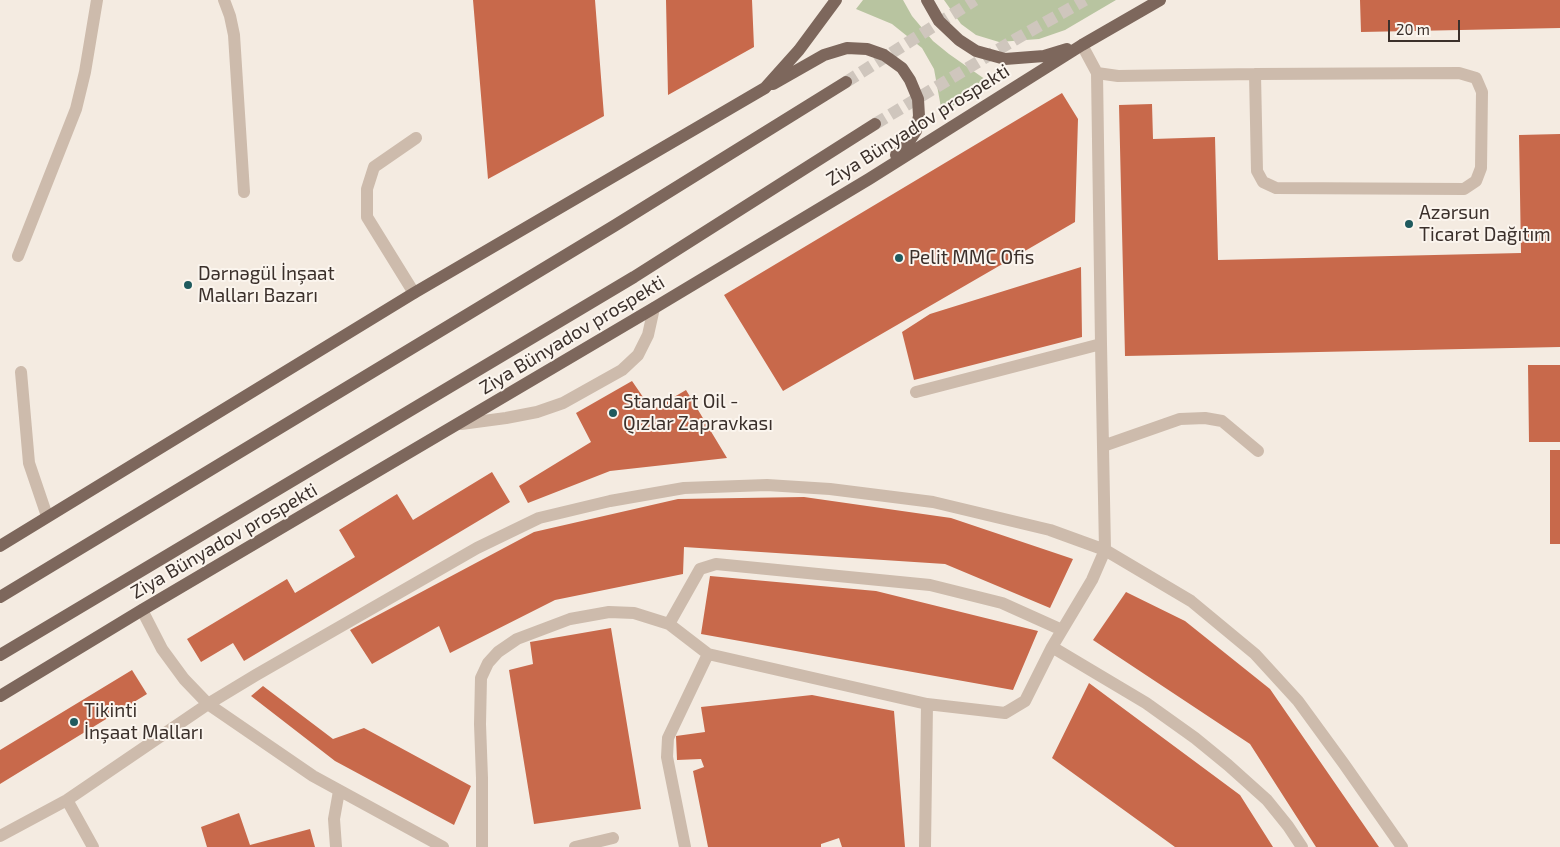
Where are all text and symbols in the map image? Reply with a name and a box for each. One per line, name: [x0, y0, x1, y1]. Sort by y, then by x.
scale bar: [1390, 10, 1462, 42]
text: 20 m: [1396, 20, 1430, 38]
street label: Ziya Bünyadov prospekti: [822, 59, 1014, 191]
place label: Azərsun Ticarət Dağıtım: [1419, 202, 1551, 246]
marker: Azərsun Ticarət Dağıtım: [1403, 218, 1415, 230]
place label: Pelit MMC Ofis: [909, 247, 1034, 269]
marker: Pelit MMC Ofis: [893, 252, 905, 264]
place label: Dərnəgül İnşaat Malları Bazarı: [198, 263, 335, 307]
street label: Ziya Bünyadov prospekti: [475, 271, 669, 399]
marker: Dərnəgül İnşaat Malları Bazarı: [182, 279, 194, 291]
place label: Standart Oil - Qızlar Zapravkası: [623, 391, 773, 435]
marker: Standart Oil - Qızlar Zapravkası: [607, 407, 619, 419]
street label: Ziya Bünyadov prospekti: [127, 478, 321, 604]
place label: Tikinti İnşaat Malları: [84, 700, 203, 744]
marker: Tikinti İnşaat Malları: [68, 716, 80, 728]

